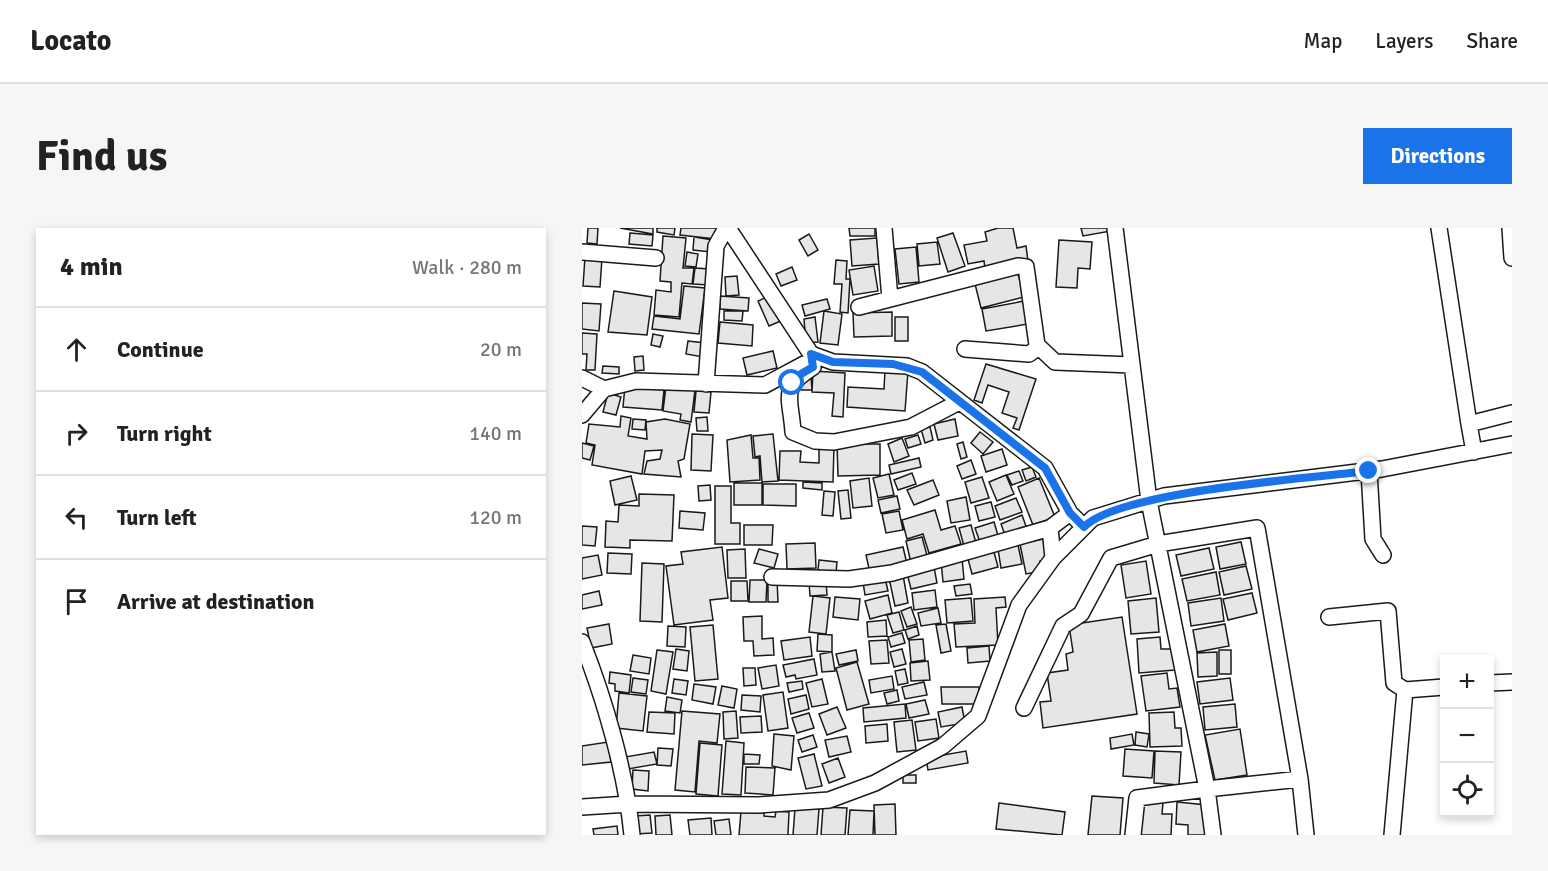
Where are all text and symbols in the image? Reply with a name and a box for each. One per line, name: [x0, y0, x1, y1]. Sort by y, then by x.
text: Locato: [30, 24, 111, 58]
text: Map: [1304, 28, 1342, 54]
text: Layers: [1375, 28, 1433, 54]
text: Share: [1466, 28, 1518, 54]
button: Directions: [1363, 128, 1512, 184]
text: Find us: [36, 131, 167, 182]
text: 4 min: [60, 251, 123, 283]
text: Walk · 280 m: [412, 255, 522, 280]
icon: ahead: [60, 333, 93, 366]
text: Continue: [117, 336, 204, 363]
text: 20 m: [480, 337, 522, 362]
route start: [778, 369, 804, 395]
icon: right: [60, 417, 93, 450]
text: Turn right: [117, 420, 212, 447]
text: 140 m: [469, 421, 522, 446]
route end: [1355, 457, 1381, 483]
icon: left: [60, 501, 93, 534]
text: Turn left: [117, 504, 197, 531]
text: 120 m: [469, 505, 522, 530]
icon: arrive: [60, 585, 93, 618]
text: Arrive at destination: [117, 588, 314, 615]
map controls: [1440, 655, 1494, 817]
button: +: [1440, 655, 1494, 709]
button: −: [1440, 709, 1494, 763]
button: locate: [1440, 763, 1494, 817]

